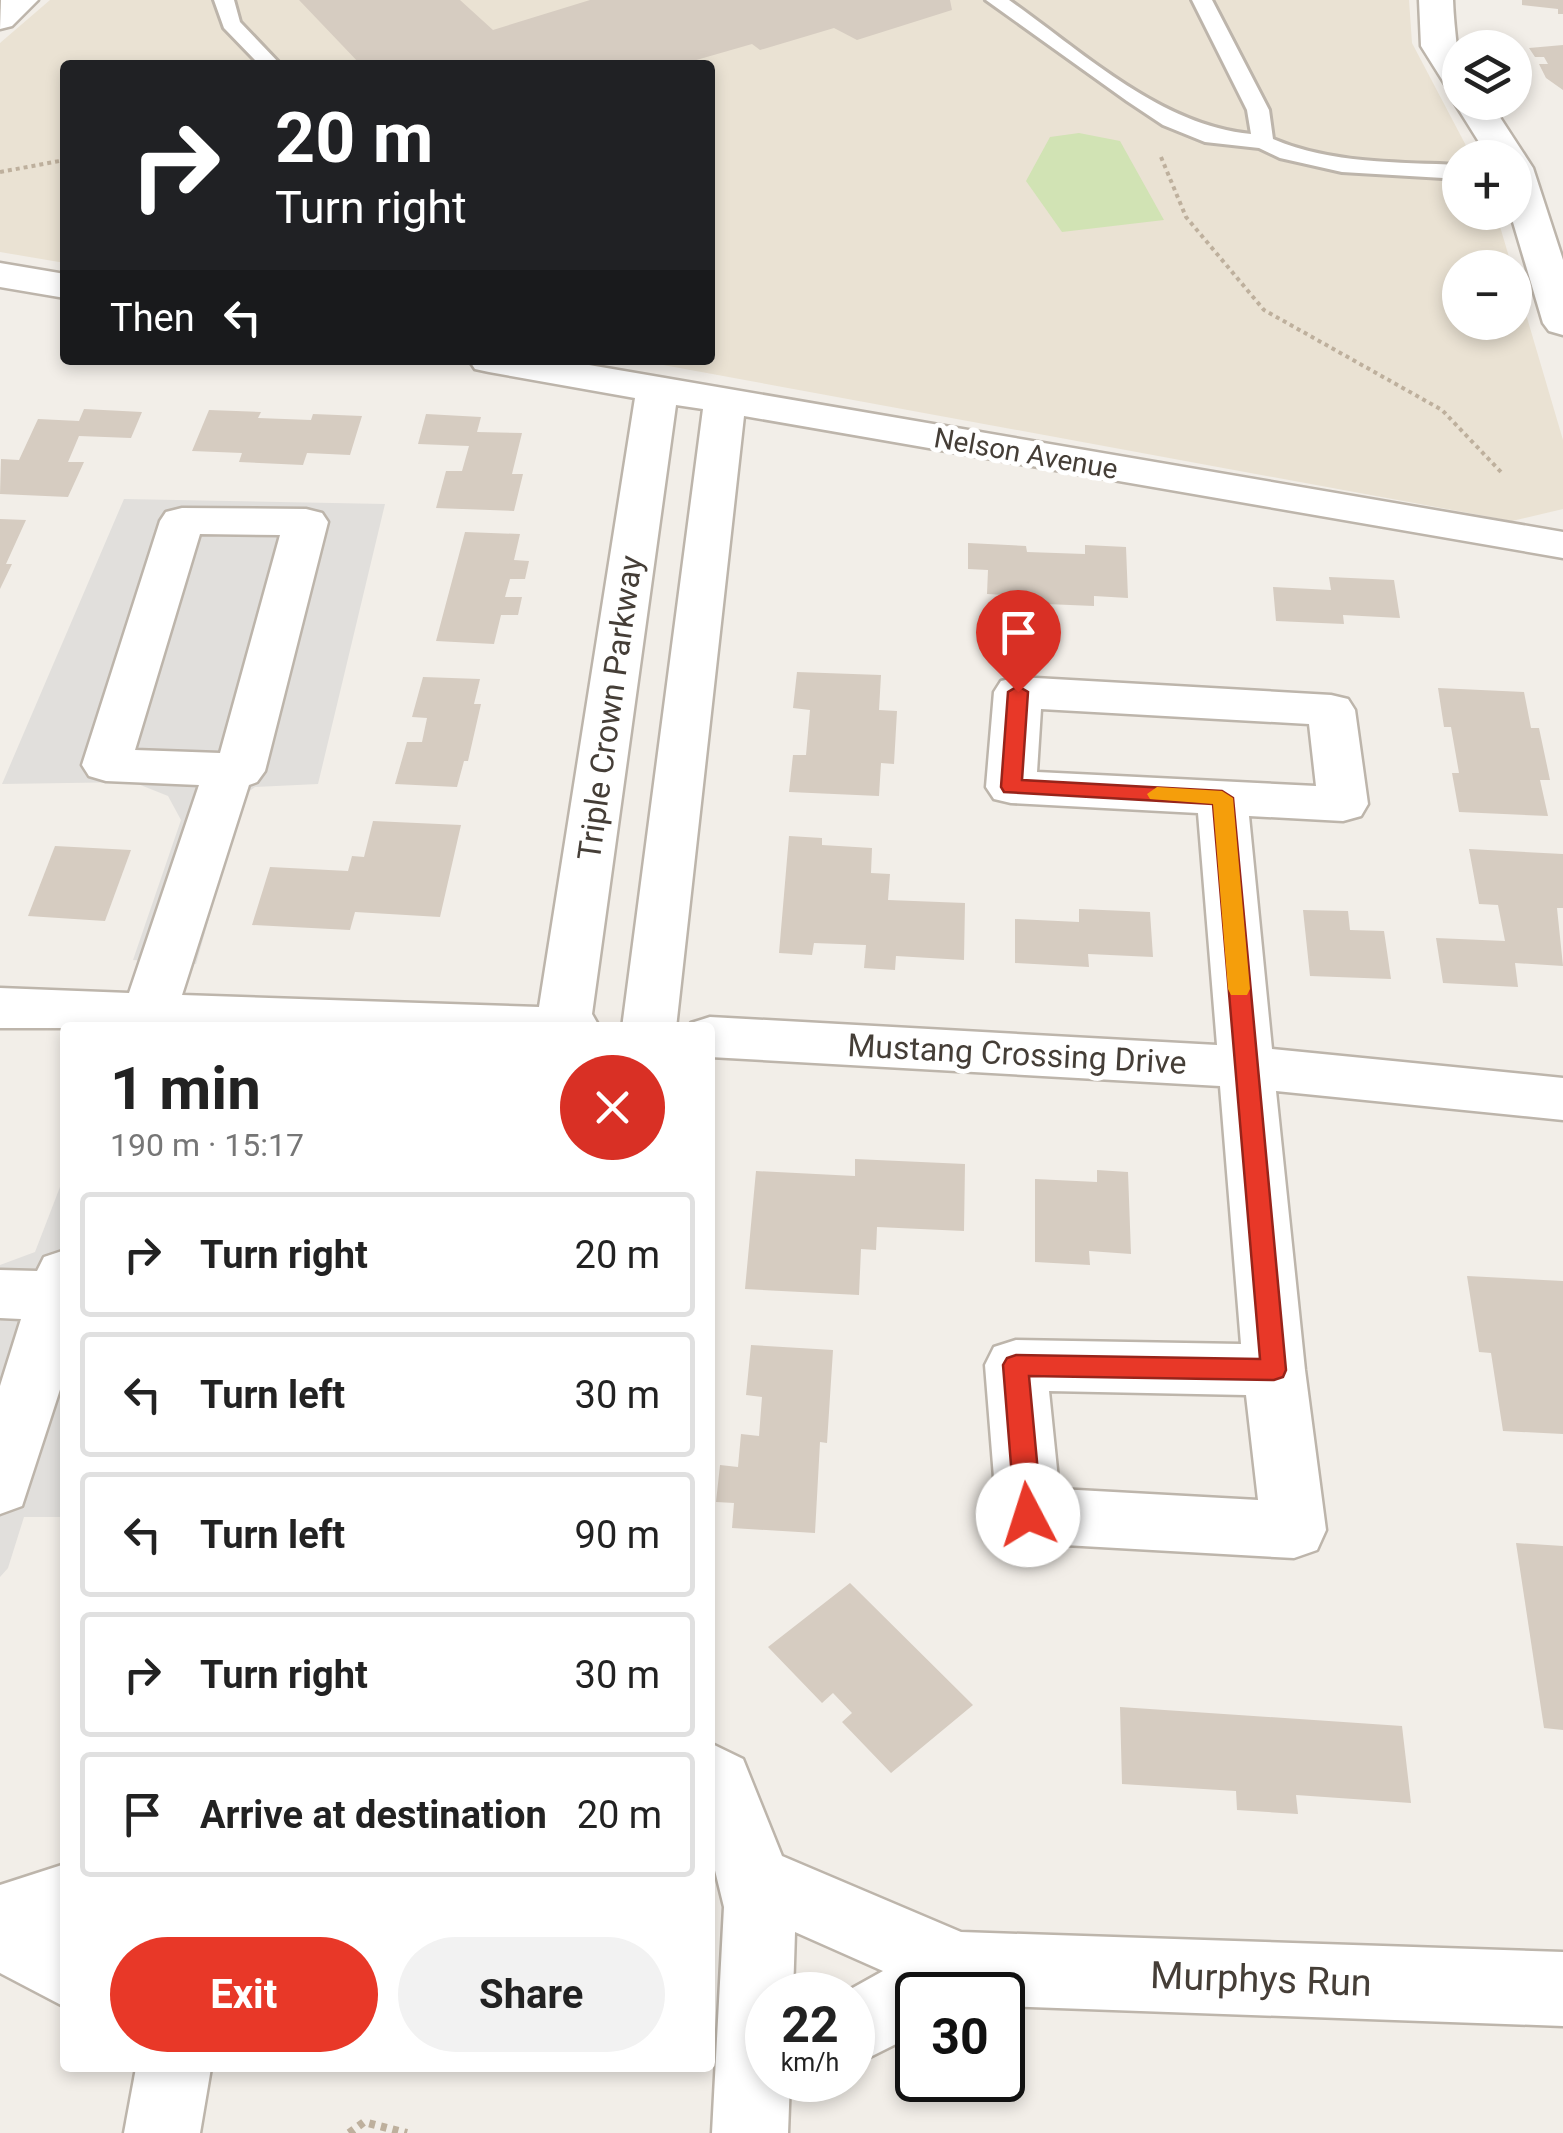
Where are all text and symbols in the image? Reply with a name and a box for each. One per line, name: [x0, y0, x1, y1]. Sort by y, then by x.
map controls: [1442, 30, 1532, 340]
button: layers: [1442, 30, 1532, 120]
text: 20 m: [275, 97, 433, 179]
icon: right: [110, 100, 240, 230]
button: +: [1442, 140, 1532, 230]
text: Turn right: [275, 181, 467, 234]
button: −: [1442, 250, 1532, 340]
icon: left: [215, 290, 270, 345]
text: Then: [110, 296, 195, 340]
street label: Nelson Avenue: [931, 421, 1120, 486]
street label: Triple Crown Parkway: [570, 553, 650, 863]
pin: [976, 590, 1061, 693]
icon: arrive: [991, 605, 1046, 660]
street label: Mustang Crossing Drive: [847, 1026, 1187, 1082]
text: 1 min: [110, 1053, 261, 1124]
button: close: [560, 1055, 665, 1160]
text: 190 m · 15:17: [110, 1126, 304, 1164]
icon: right: [115, 1227, 170, 1282]
text: Turn right: [200, 1233, 368, 1277]
text: 20 m: [575, 1233, 660, 1277]
icon: left: [115, 1367, 170, 1422]
text: Turn left: [200, 1373, 345, 1417]
text: 30 m: [575, 1373, 660, 1417]
position arrow: [976, 1463, 1080, 1567]
icon: left: [115, 1507, 170, 1562]
text: Turn left: [200, 1513, 345, 1557]
text: 90 m: [575, 1513, 660, 1557]
icon: right: [115, 1647, 170, 1702]
text: Turn right: [200, 1653, 368, 1697]
text: 30 m: [575, 1653, 660, 1697]
icon: arrive: [115, 1787, 170, 1842]
text: Arrive at destination: [200, 1793, 547, 1837]
text: 20 m: [577, 1793, 662, 1837]
button: Exit: [110, 1937, 378, 2052]
button: Share: [398, 1937, 665, 2052]
street label: Murphys Run: [1149, 1953, 1373, 2005]
speed limit sign: 30: [895, 1972, 1025, 2102]
text: 22: [781, 1996, 839, 2054]
text: km/h: [781, 2048, 839, 2077]

